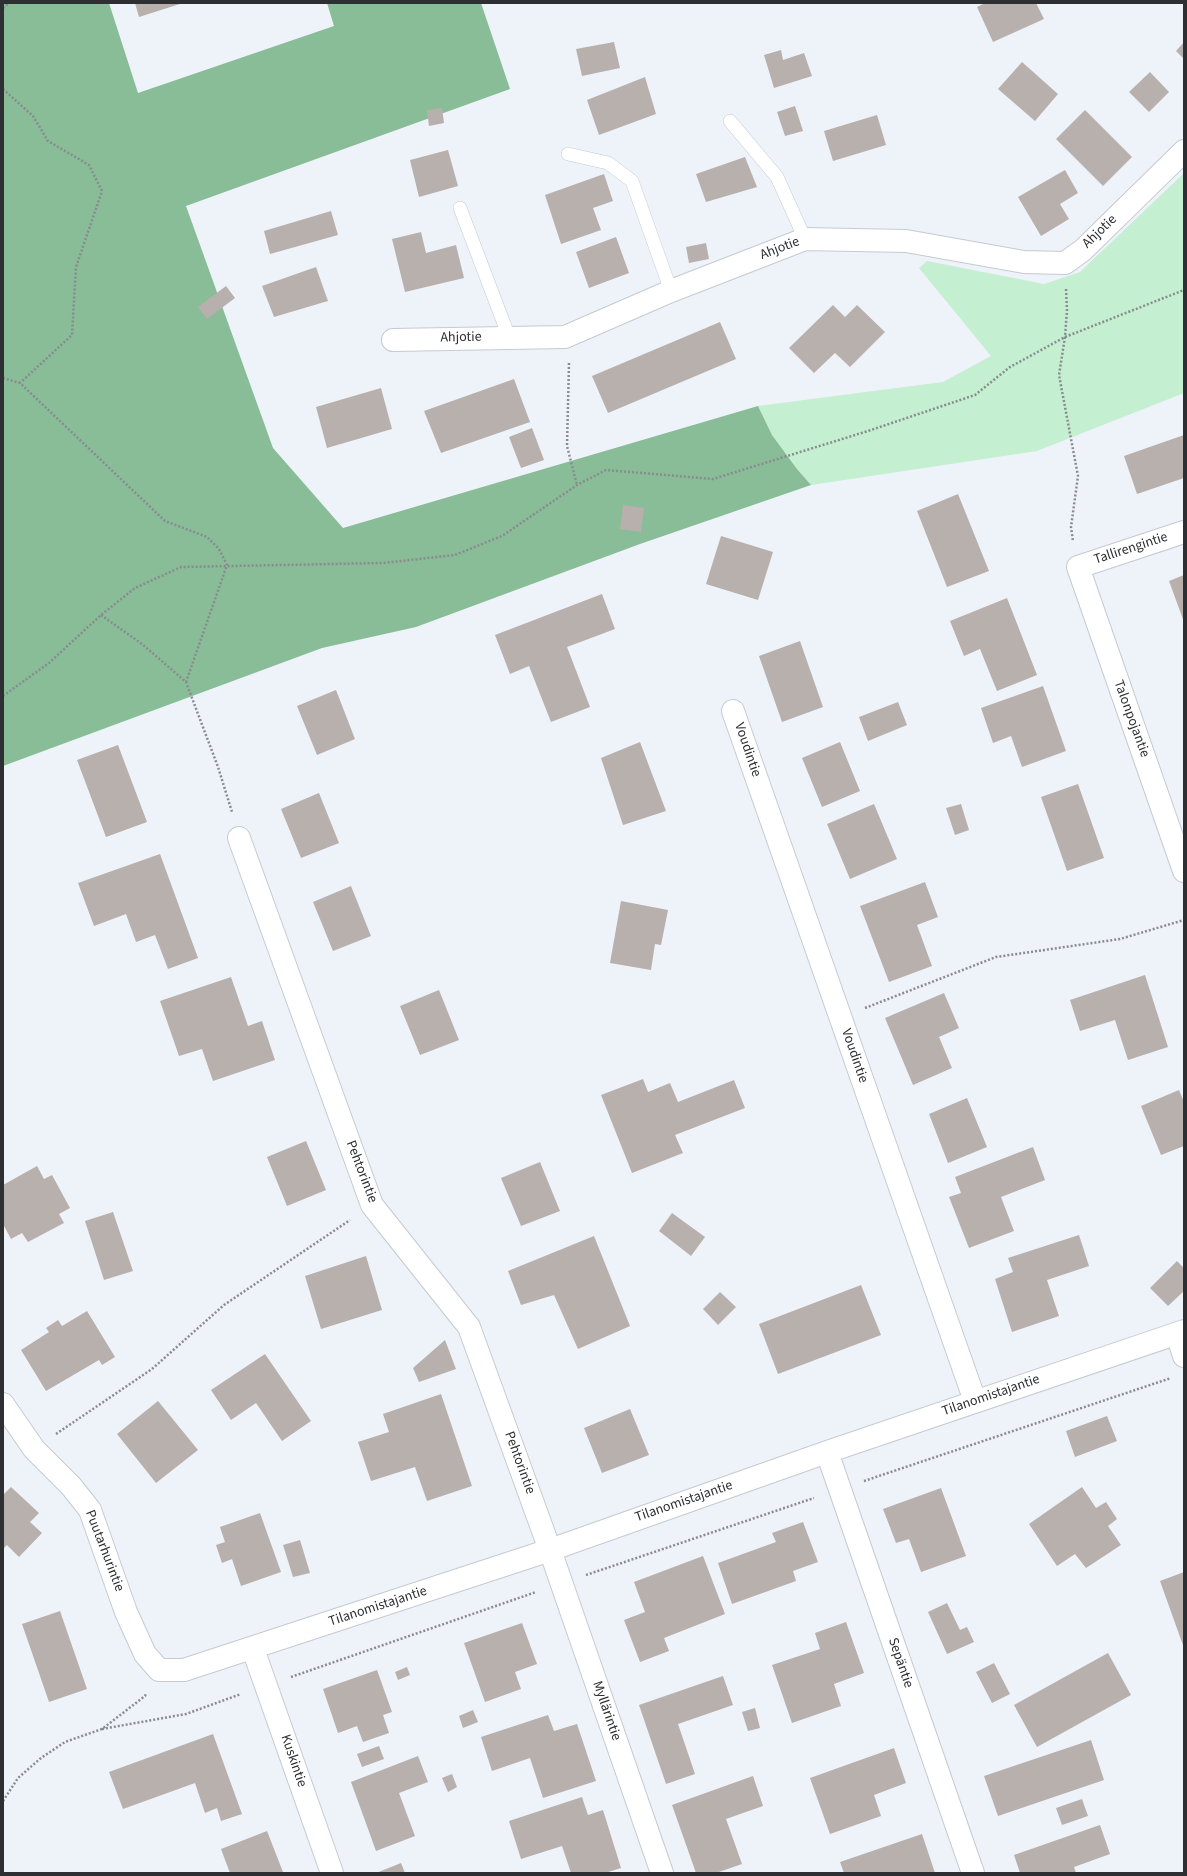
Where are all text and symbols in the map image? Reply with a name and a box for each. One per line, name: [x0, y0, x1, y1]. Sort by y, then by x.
street label: Ahjotie: [1079, 212, 1121, 252]
street label: Ahjotie: [758, 234, 802, 264]
street label: Ahjotie: [440, 329, 482, 347]
street label: Tallirengintie: [1092, 529, 1170, 569]
street label: Talonpojantie: [1109, 678, 1153, 760]
street label: Voudintie: [730, 721, 764, 779]
street label: Voudintie: [837, 1027, 871, 1085]
street label: Pehtorintie: [341, 1138, 381, 1206]
street label: Tilanomistajantie: [940, 1371, 1042, 1421]
street label: Pehtorintie: [500, 1429, 538, 1497]
street label: Tilanomistajantie: [633, 1477, 735, 1527]
street label: Puutarhurintie: [81, 1508, 127, 1594]
street label: Tilanomistajantie: [327, 1583, 429, 1631]
street label: Sepäntie: [884, 1636, 916, 1690]
street label: Myllärintie: [588, 1679, 624, 1743]
street label: Kuskintie: [276, 1732, 310, 1790]

